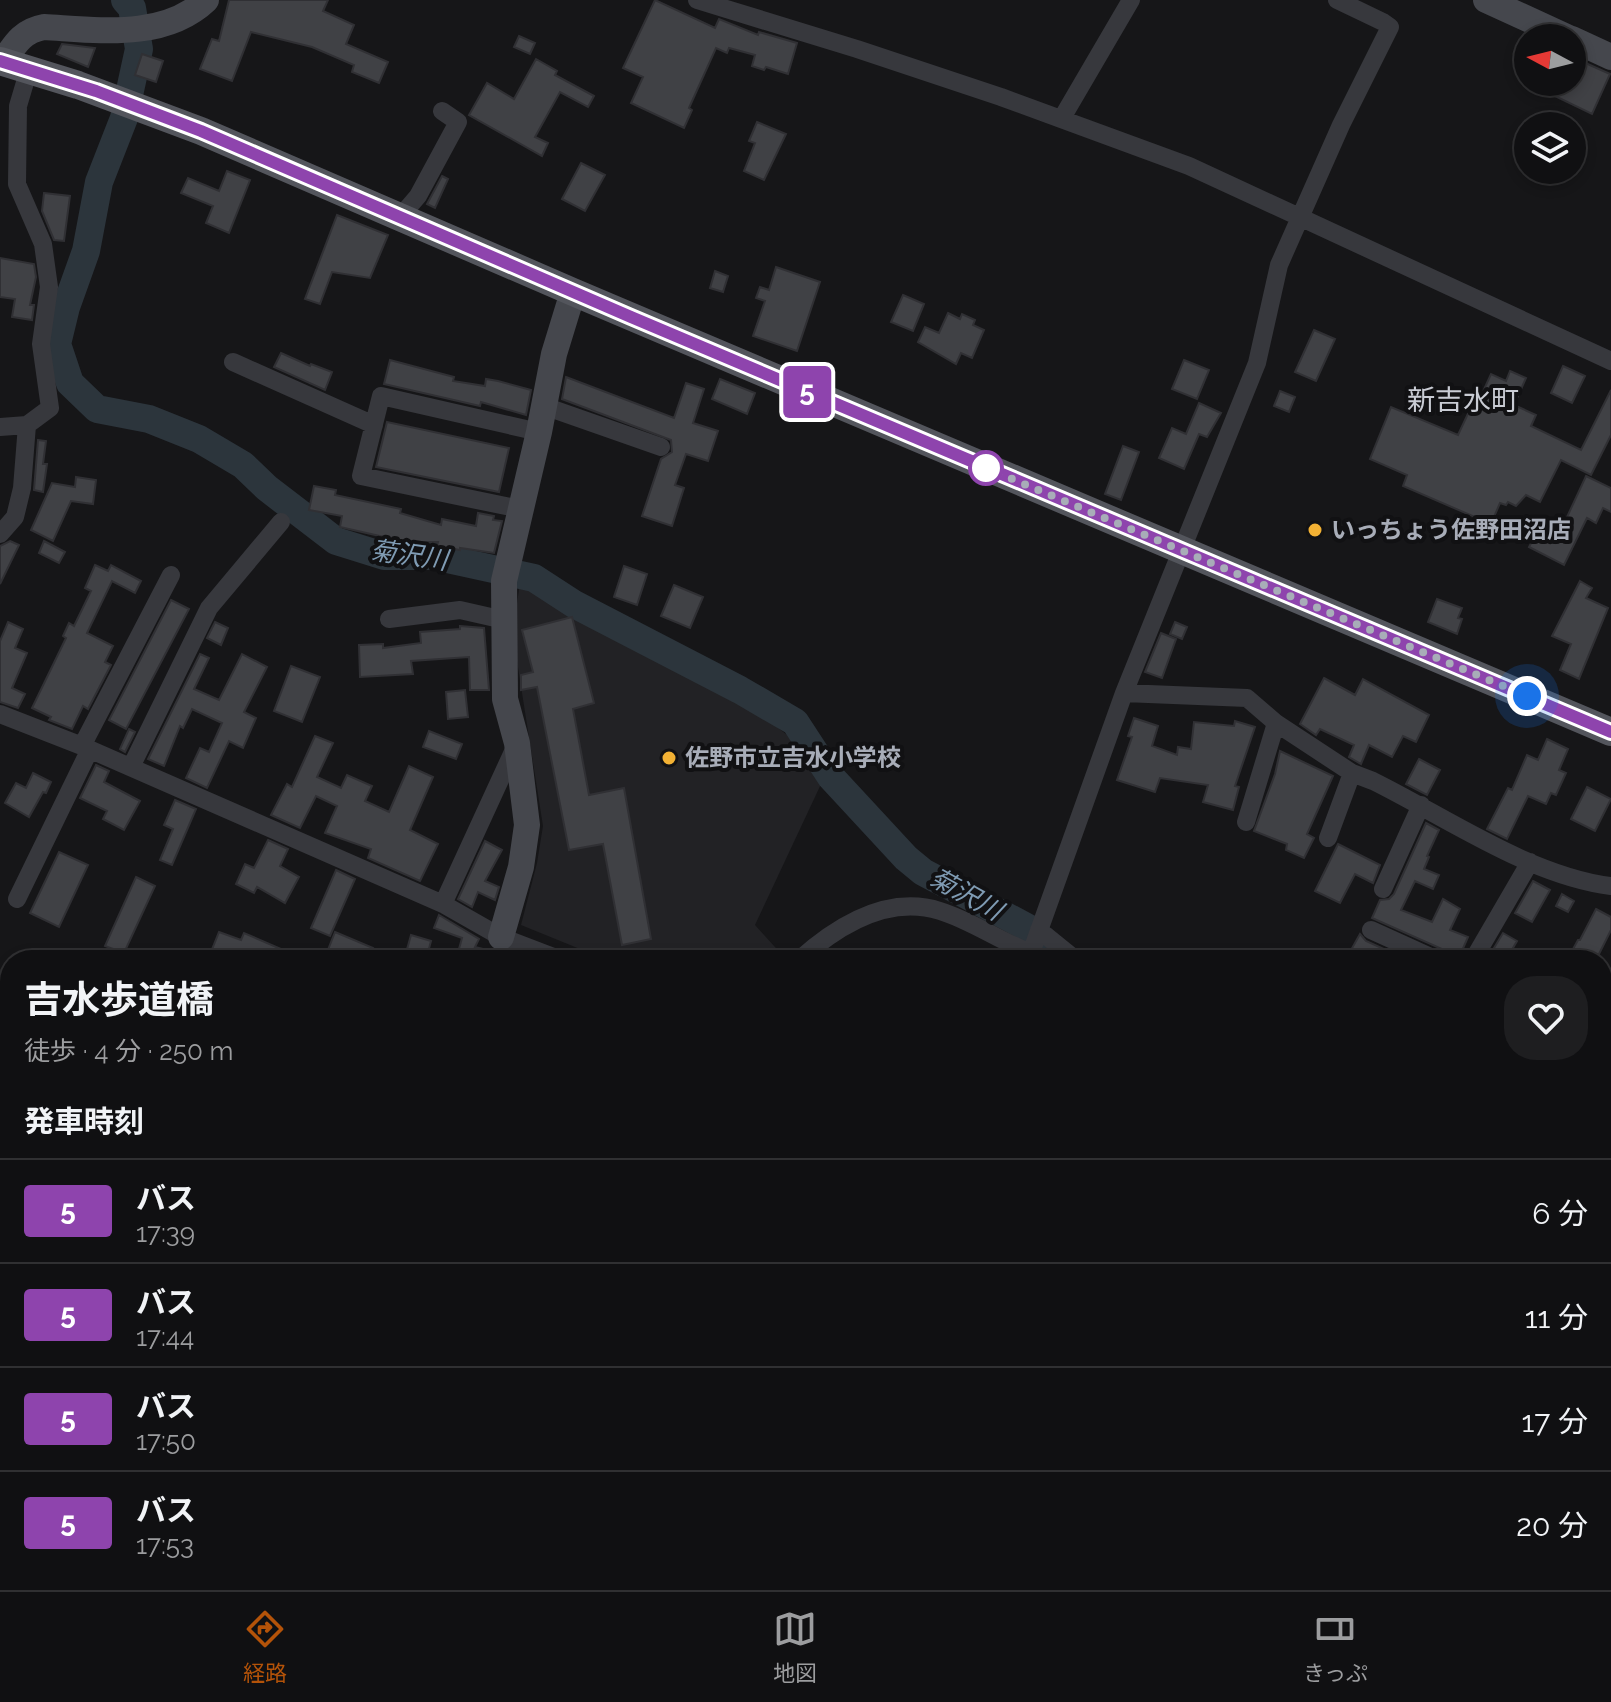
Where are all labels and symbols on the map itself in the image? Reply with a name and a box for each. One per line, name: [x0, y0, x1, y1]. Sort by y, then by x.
north arrow: [1514, 24, 1586, 96]
line badge: 5: [781, 366, 833, 418]
district label: 新吉水町: [1407, 384, 1519, 417]
unlabelled marker: [969, 451, 1003, 485]
place label: いっちょう佐野田沼店: [1331, 515, 1571, 544]
marker: いっちょう佐野田沼店: [1306, 521, 1324, 539]
water label: 菊沢川: [368, 535, 453, 576]
your location: [1507, 676, 1547, 716]
place label: 佐野市立吉水小学校: [685, 743, 901, 772]
marker: 佐野市立吉水小学校: [660, 749, 678, 767]
water label: 菊沢川: [925, 862, 1010, 927]

